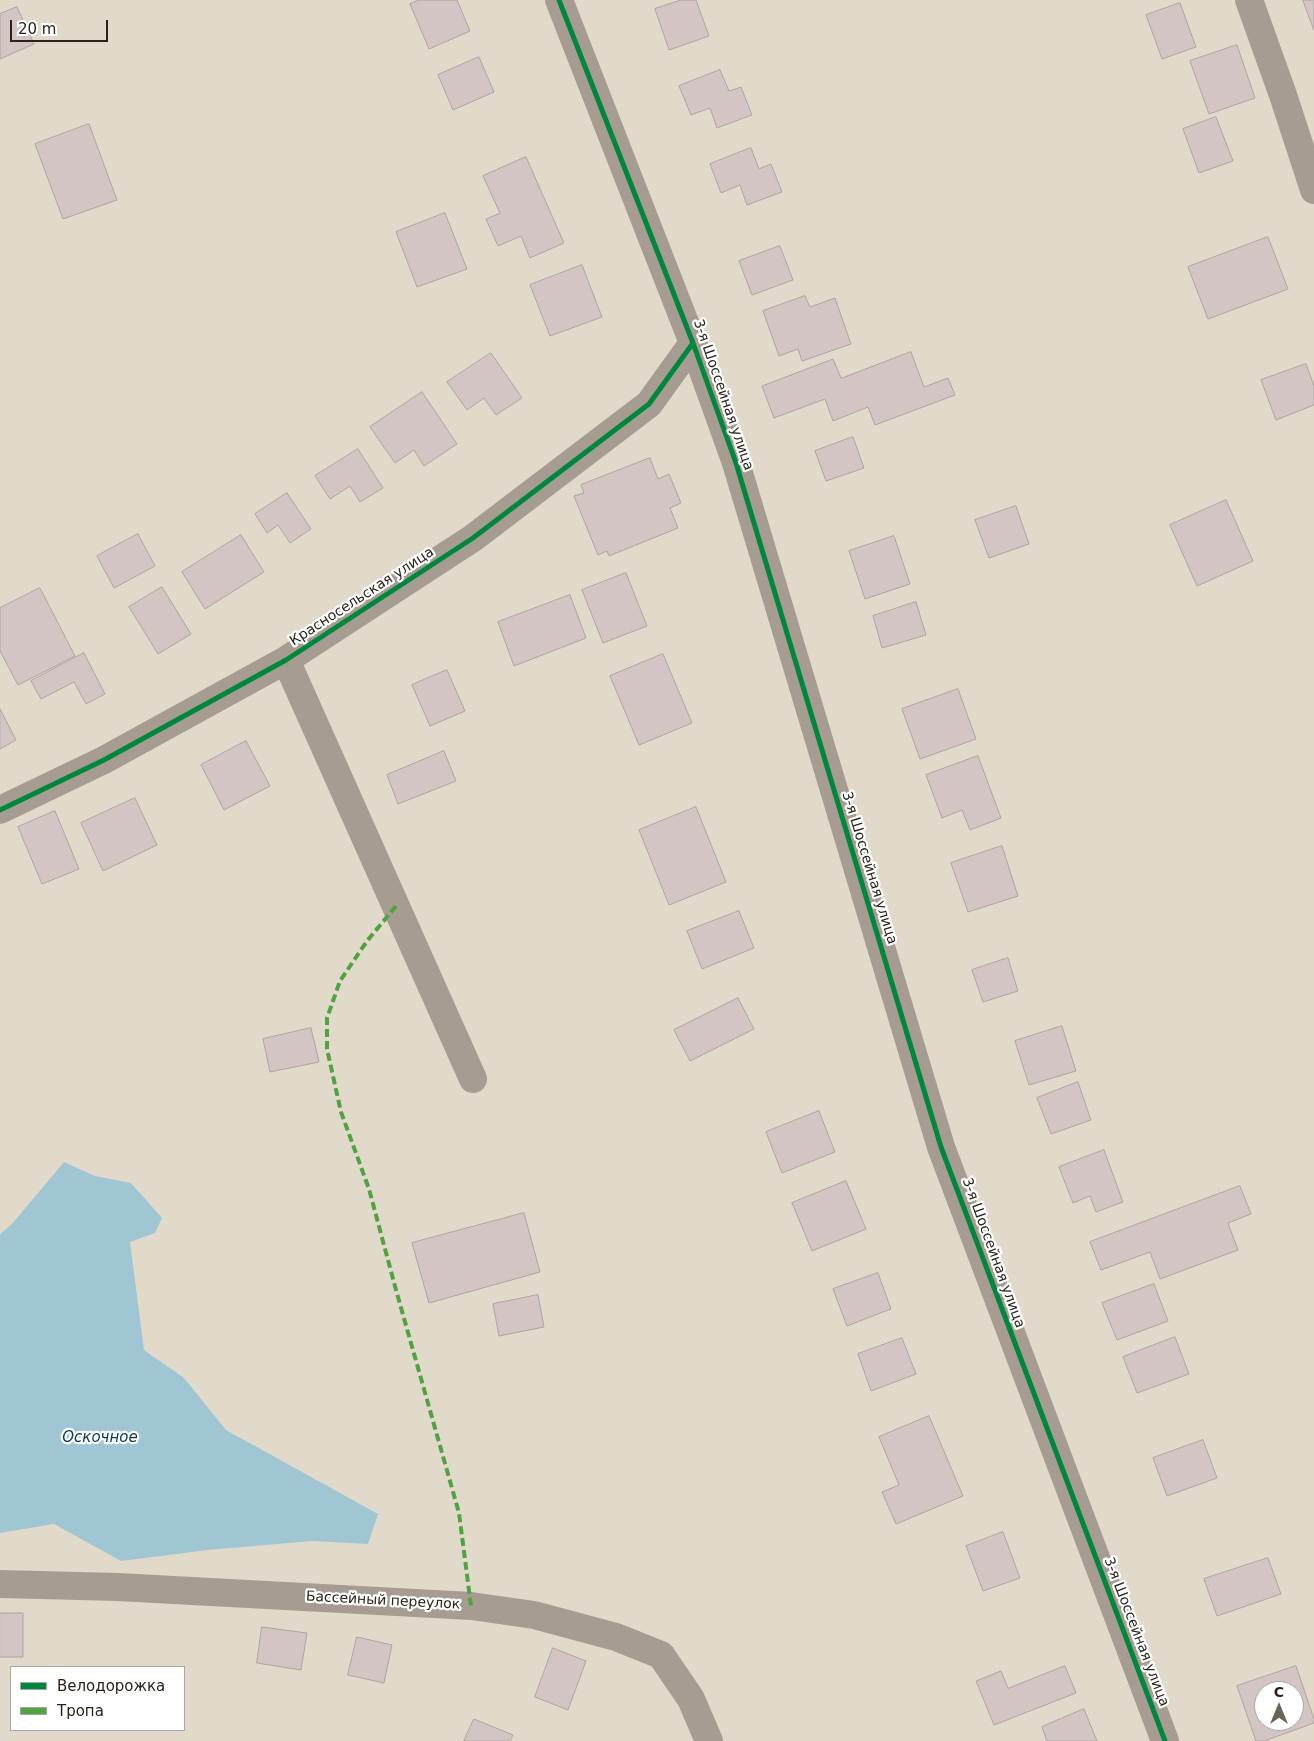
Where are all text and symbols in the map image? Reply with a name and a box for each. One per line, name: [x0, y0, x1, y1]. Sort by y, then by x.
scale bar: [12, 10, 110, 42]
text: 20 m: [18, 20, 56, 38]
street label: 3-я Шоссейная улица: [689, 317, 757, 473]
street label: Красносельская улица: [287, 544, 437, 650]
street label: 3-я Шоссейная улица: [838, 790, 900, 946]
street label: 3-я Шоссейная улица: [958, 1176, 1028, 1330]
water label: Оскочное: [62, 1429, 138, 1447]
street label: 3-я Шоссейная улица: [1100, 1555, 1172, 1709]
street label: Бассейный переулок: [305, 1589, 461, 1613]
legend: [10, 1666, 185, 1731]
text: Велодорожка: [57, 1677, 165, 1695]
north arrow: [1254, 1681, 1304, 1731]
text: С: [1274, 1684, 1284, 1700]
text: Тропа: [57, 1702, 104, 1720]

